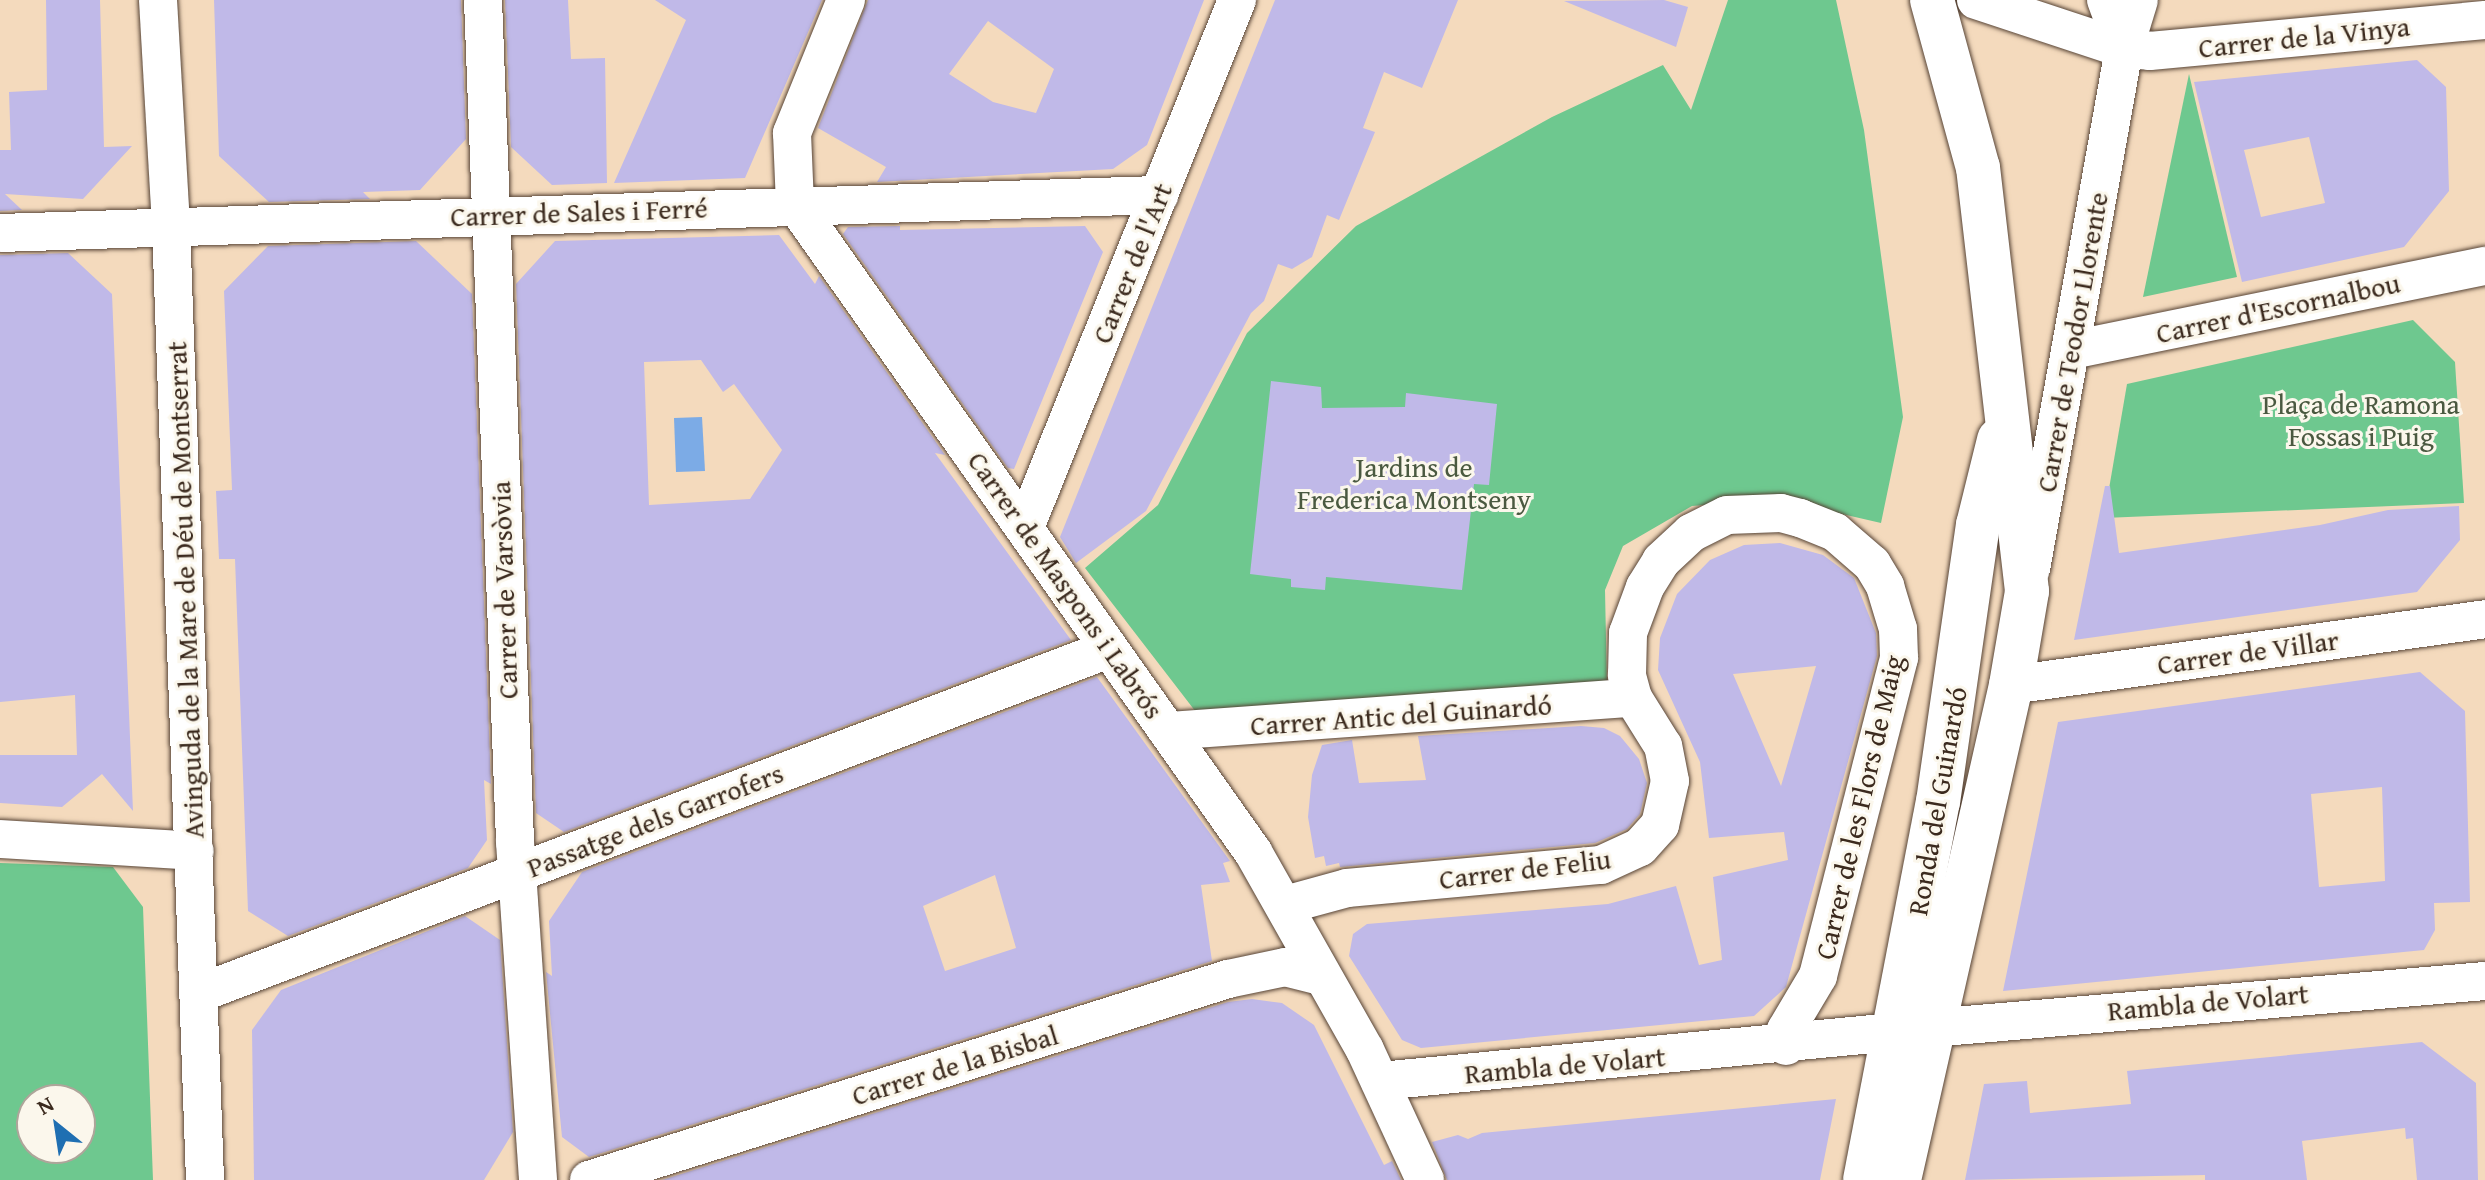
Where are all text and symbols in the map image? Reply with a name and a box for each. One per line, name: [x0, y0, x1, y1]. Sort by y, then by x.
street label: Carrer de la Vinya: [2197, 9, 2411, 65]
street label: Carrer de l'Art: [1085, 178, 1179, 348]
street label: Carrer de Teodor Llorente: [2029, 189, 2115, 495]
street label: Carrer de Sales i Ferré: [450, 191, 708, 233]
street label: Carrer d'Escornalbou: [2153, 266, 2403, 350]
street label: Avinguda de la Mare de Déu de Montserrat: [160, 341, 210, 839]
park label: Plaça de Ramona Fossas i Puig: [2262, 387, 2460, 453]
street label: Carrer de Maspons i Labrós: [961, 445, 1171, 725]
park label: Jardins de Frederica Montseny: [1297, 450, 1531, 516]
street label: Carrer de Varsòvia: [483, 480, 525, 700]
street label: Carrer de Villar: [2155, 623, 2341, 681]
street label: Carrer de les Flors de Maig: [1808, 652, 1910, 962]
street label: Ronda del Guinardó: [1900, 684, 1974, 918]
street label: Carrer Antic del Guinardó: [1249, 688, 1553, 742]
street label: Passatge dels Garrofers: [522, 756, 788, 884]
street label: Carrer de Feliu: [1437, 842, 1613, 896]
street label: Rambla de Volart: [2106, 976, 2310, 1028]
street label: Carrer de la Bisbal: [848, 1018, 1062, 1112]
street label: Rambla de Volart: [1463, 1039, 1667, 1091]
north arrow: [16, 1084, 96, 1164]
text: N: [31, 1087, 59, 1122]

